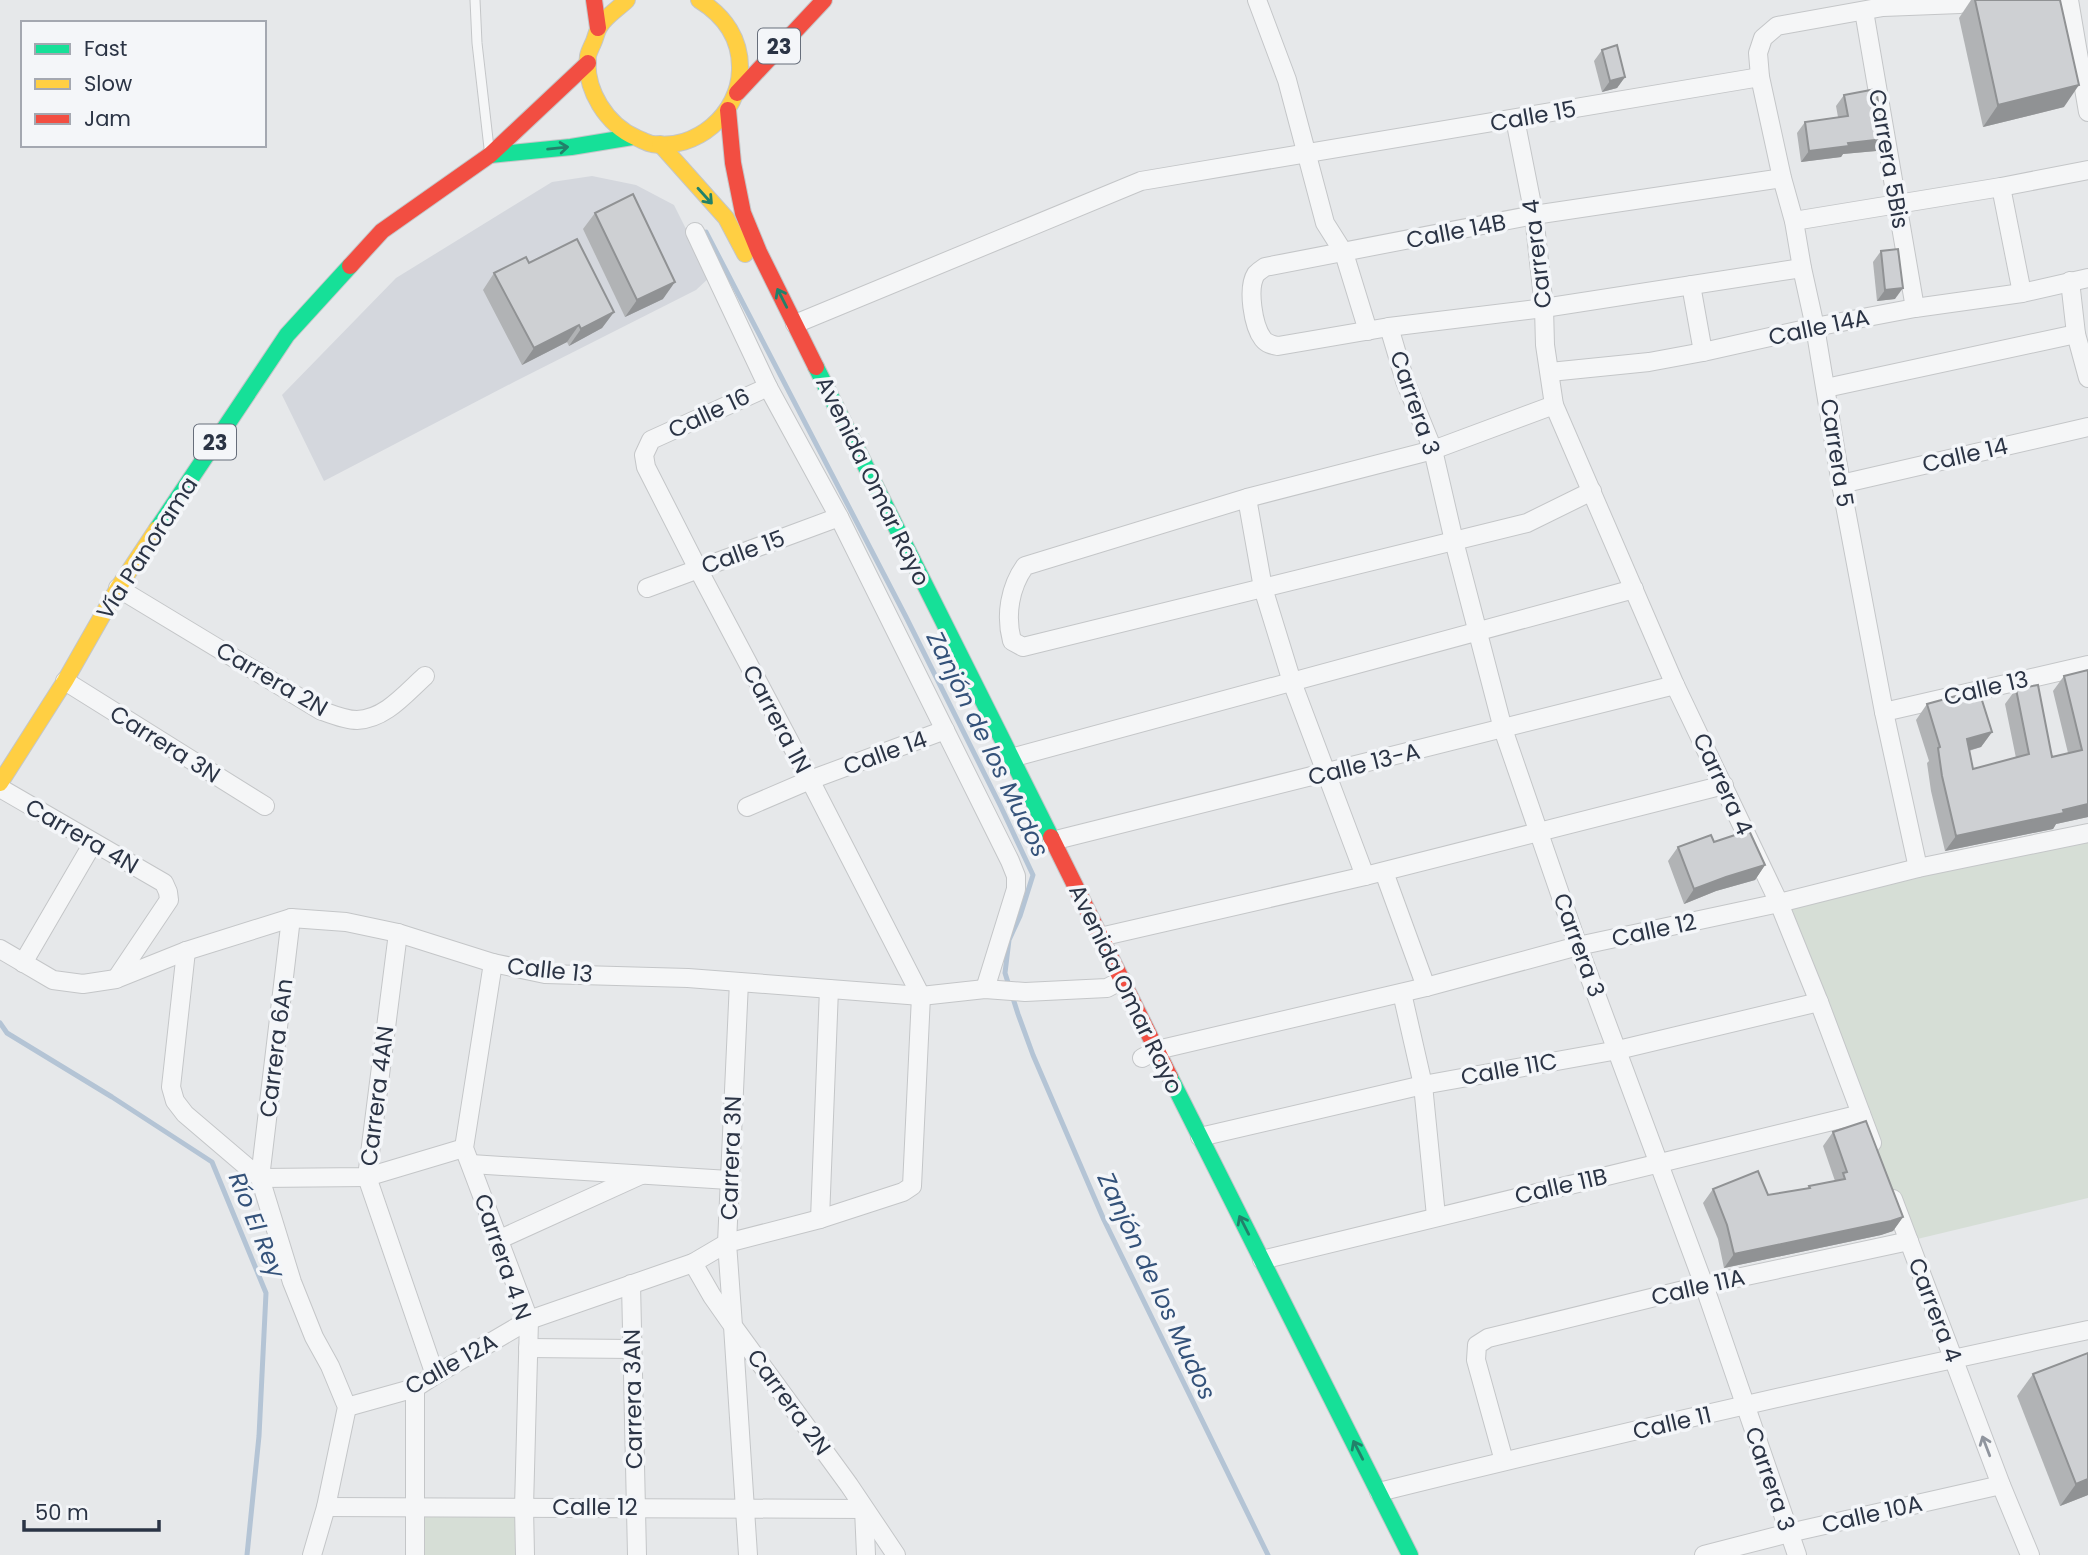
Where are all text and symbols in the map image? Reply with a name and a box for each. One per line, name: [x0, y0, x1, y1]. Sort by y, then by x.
legend: [21, 21, 266, 147]
road number: 23: [758, 28, 800, 64]
text: Fast: [84, 34, 127, 63]
text: Slow: [84, 69, 132, 98]
street label: Carrera 5Bis: [1861, 87, 1917, 231]
street label: Calle 15: [1487, 93, 1579, 139]
text: Jam: [84, 104, 131, 133]
one-way arrow: [546, 141, 569, 154]
one-way arrow: [697, 187, 714, 204]
street label: Carrera 4: [1514, 198, 1560, 310]
street label: Calle 14B: [1403, 206, 1509, 256]
one-way arrow: [774, 288, 788, 309]
street label: Calle 14A: [1766, 301, 1872, 353]
street label: Carrera 3: [1382, 346, 1448, 460]
street label: Avenida Omar Rayo: [808, 371, 938, 591]
street label: Calle 16: [663, 380, 755, 446]
street label: Carrera 5: [1813, 396, 1861, 510]
road number: 23: [194, 424, 236, 460]
street label: Calle 14: [1919, 430, 2011, 480]
street label: Vía Panorama: [89, 470, 205, 626]
street label: Calle 15: [697, 522, 789, 582]
water label: Zanjón de los Mudos: [918, 625, 1057, 863]
street label: Carrera 2N: [210, 634, 334, 724]
street label: Carrera 1N: [735, 659, 819, 779]
street label: Calle 13: [1941, 663, 2031, 713]
street label: Carrera 3N: [104, 697, 226, 791]
street label: Calle 14: [839, 723, 931, 783]
street label: Carrera 4: [1685, 728, 1761, 840]
street label: Calle 13-A: [1305, 735, 1423, 793]
street label: Carrera 4N: [20, 791, 144, 881]
street label: Avenida Omar Rayo: [1061, 879, 1191, 1099]
street label: Carrera 3: [1545, 889, 1613, 1001]
street label: Calle 12: [1609, 905, 1699, 955]
street label: Calle 13: [506, 950, 594, 990]
street label: Carrera 6An: [252, 977, 300, 1119]
street label: Carrera 4AN: [353, 1024, 401, 1168]
street label: Calle 11C: [1458, 1045, 1560, 1093]
street label: Carrera 3N: [713, 1095, 749, 1221]
street label: Calle 11B: [1512, 1160, 1610, 1212]
water label: Zanjón de los Mudos: [1089, 1166, 1224, 1405]
water label: Río El Rey: [221, 1167, 294, 1284]
street label: Carrera 4 N: [466, 1189, 540, 1325]
one-way arrow: [1237, 1215, 1251, 1236]
street label: Carrera 4: [1900, 1253, 1970, 1367]
street label: Calle 11A: [1648, 1261, 1748, 1313]
street label: Calle 12A: [399, 1325, 503, 1403]
street label: Carrera 3AN: [616, 1329, 650, 1469]
street label: Carrera 2N: [739, 1342, 839, 1462]
street label: Calle 11: [1630, 1398, 1714, 1448]
street label: Carrera 3: [1737, 1422, 1803, 1536]
one-way arrow: [1979, 1436, 1992, 1457]
one-way arrow: [1350, 1440, 1364, 1461]
street label: Calle 10A: [1819, 1487, 1925, 1541]
scale bar: [24, 1488, 159, 1532]
street label: Calle 12: [552, 1491, 638, 1523]
text: 50 m: [35, 1498, 89, 1527]

